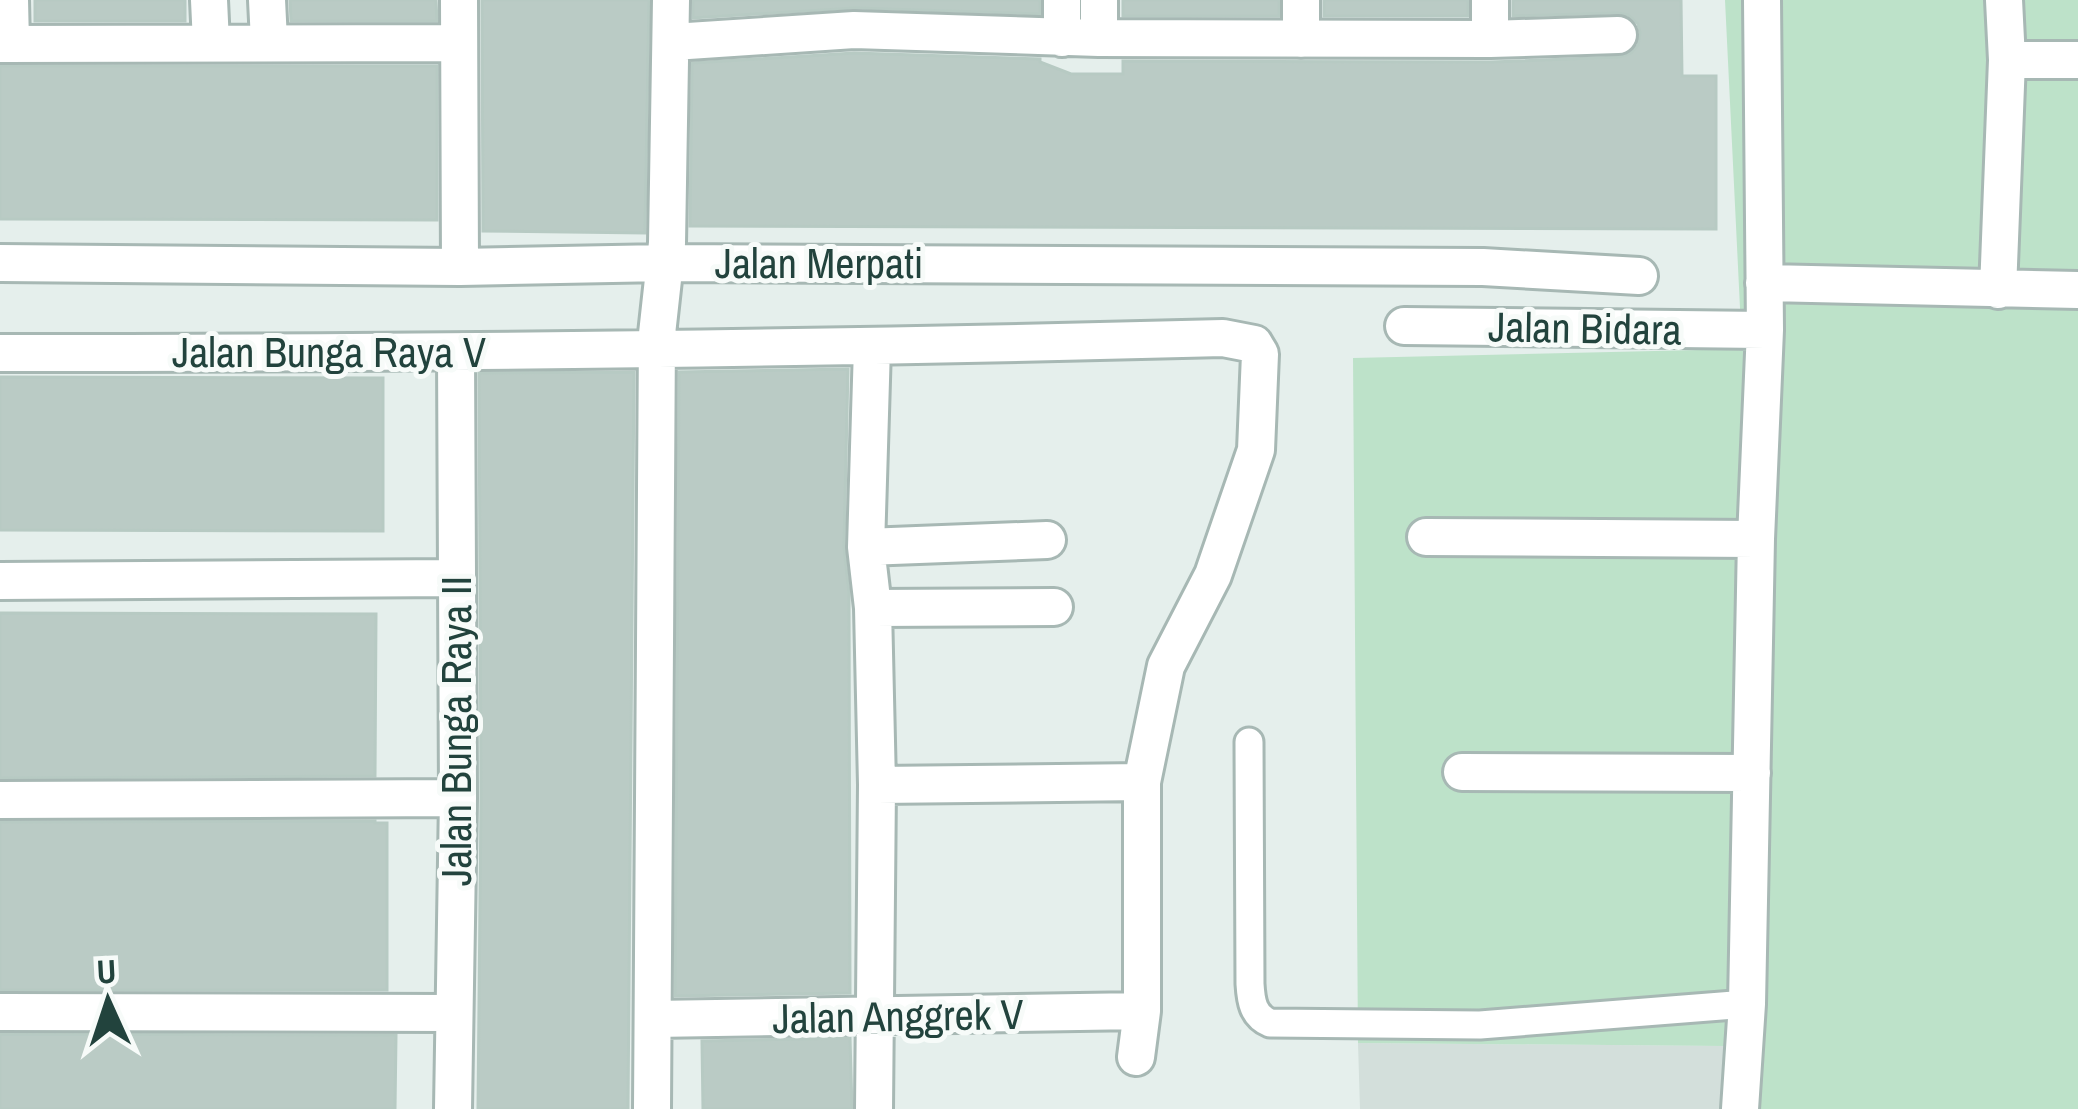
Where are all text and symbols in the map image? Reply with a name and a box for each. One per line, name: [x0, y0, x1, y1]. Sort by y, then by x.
street label: Jalan Merpati: [715, 235, 923, 291]
street label: Jalan Bidara: [1488, 298, 1682, 358]
street label: Jalan Bunga Raya V: [172, 324, 486, 380]
street label: Jalan Bunga Raya II: [428, 576, 484, 886]
north arrow: [48, 941, 168, 1061]
text: U: [96, 949, 117, 994]
street label: Jalan Anggrek V: [772, 986, 1024, 1046]

